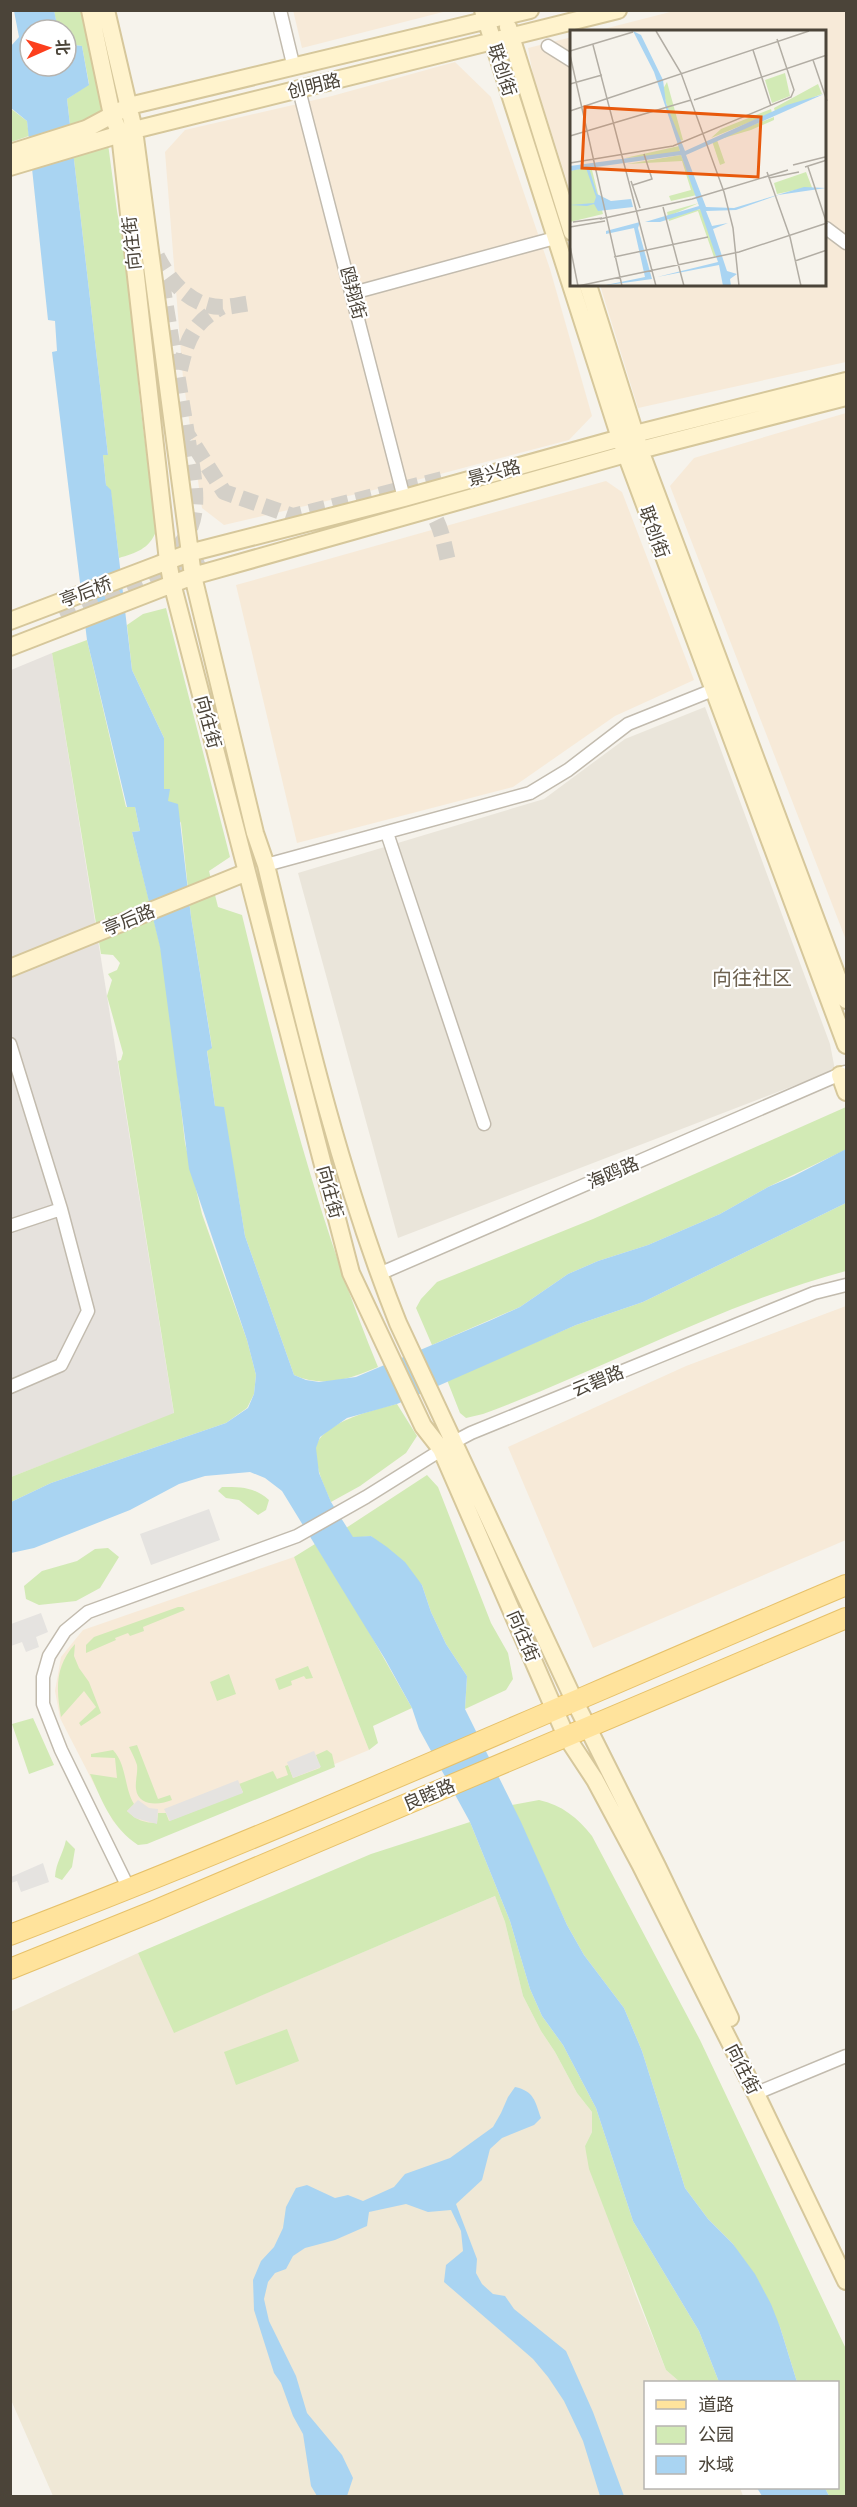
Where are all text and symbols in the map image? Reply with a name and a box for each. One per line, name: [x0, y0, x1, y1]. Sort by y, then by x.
north arrow: [18, 18, 78, 78]
inset map: [570, 30, 827, 286]
text: 北: [53, 39, 72, 56]
street label: 联创街: [483, 41, 521, 99]
street label: 创明路: [285, 69, 343, 103]
street label: 向往街: [118, 215, 146, 271]
street label: 鸥翔街: [335, 264, 371, 322]
street label: 景兴路: [465, 455, 523, 491]
street label: 联创街: [634, 503, 674, 561]
street label: 亭后桥: [57, 572, 115, 612]
street label: 向往街: [190, 693, 226, 751]
street label: 亭后路: [100, 900, 158, 940]
district label: 向往社区: [712, 966, 792, 990]
street label: 海鸥路: [584, 1152, 642, 1194]
street label: 向往街: [312, 1163, 348, 1221]
street label: 云碧路: [569, 1361, 627, 1401]
street label: 向往街: [502, 1607, 544, 1665]
street label: 良睦路: [400, 1774, 458, 1816]
street label: 向往街: [721, 2040, 765, 2098]
legend: [644, 2381, 839, 2489]
text: 道路: [698, 2394, 734, 2416]
text: 公园: [698, 2424, 734, 2446]
text: 水域: [698, 2454, 734, 2476]

